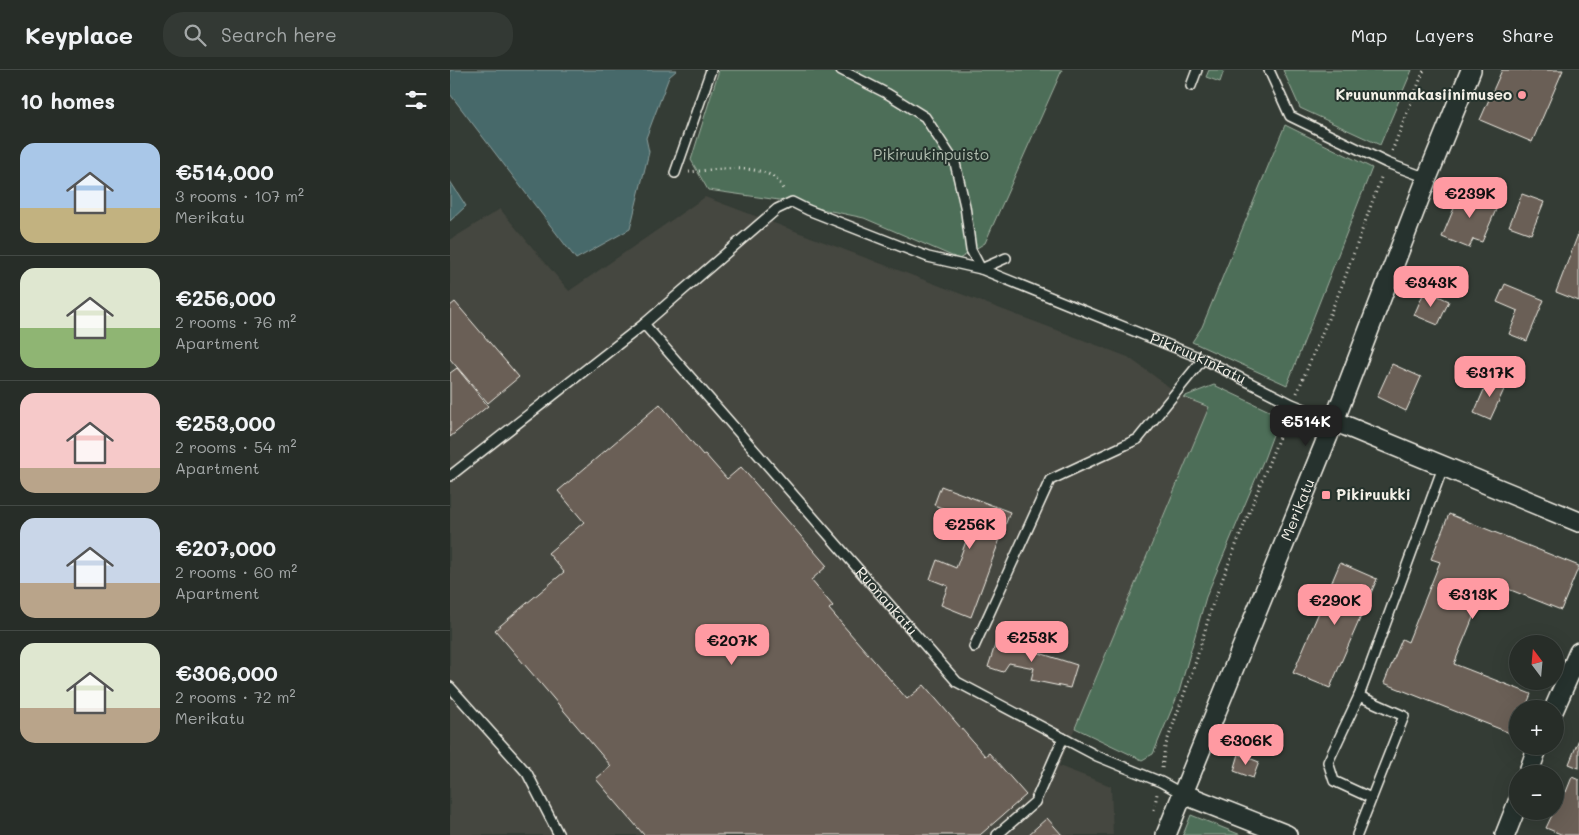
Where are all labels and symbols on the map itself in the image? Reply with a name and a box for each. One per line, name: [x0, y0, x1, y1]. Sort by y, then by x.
place label: Kruununmakasiinimuseo: [1335, 84, 1512, 104]
marker: Kruununmakasiinimuseo: [1516, 89, 1528, 101]
park label: Pikiruukinpuisto: [873, 144, 989, 164]
pin: €239K: [1435, 176, 1505, 219]
pin: €343K: [1396, 266, 1466, 308]
street label: Pikiruukinkatu: [1147, 328, 1250, 388]
pin: €317K: [1455, 356, 1525, 398]
pin: €514K: [1271, 404, 1341, 447]
street label: Merikatu: [1275, 475, 1319, 544]
place label: Pikiruukki: [1336, 484, 1411, 504]
marker: Pikiruukki: [1320, 489, 1332, 501]
pin: €256K: [935, 508, 1005, 550]
street label: Ruonankatu: [852, 562, 923, 639]
pin: €313K: [1438, 578, 1508, 620]
pin: €290K: [1300, 584, 1370, 626]
pin: €253K: [997, 620, 1067, 663]
pin: €207K: [697, 624, 767, 666]
north arrow: [1509, 635, 1564, 690]
pin: €306K: [1211, 724, 1281, 766]

